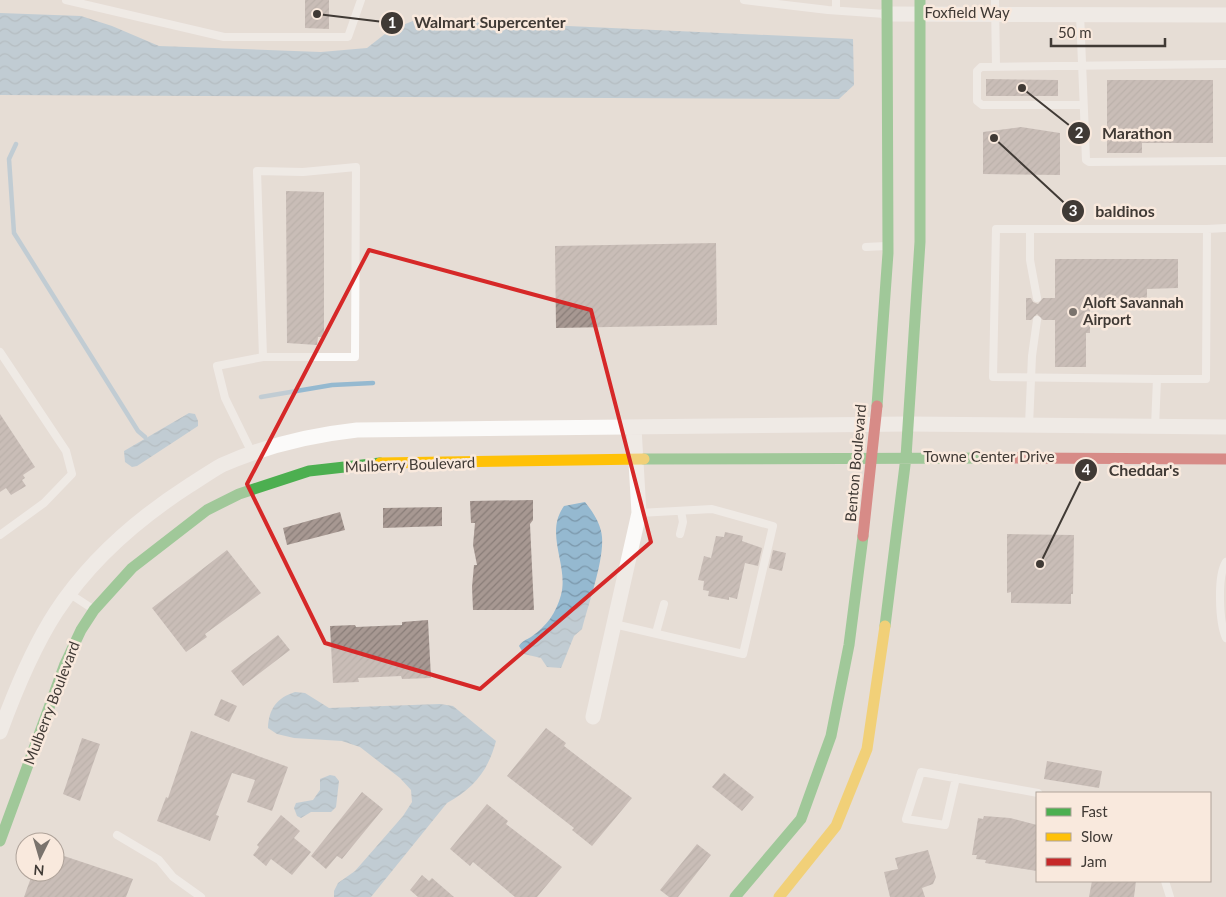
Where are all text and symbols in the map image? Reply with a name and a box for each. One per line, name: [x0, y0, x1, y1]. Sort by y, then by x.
street label: Foxfield Way: [924, 3, 1010, 21]
callout: Walmart Supercenter: [379, 7, 576, 38]
text: Walmart Supercenter: [414, 12, 566, 31]
text: 1: [388, 13, 396, 31]
scale bar: [1051, 15, 1165, 47]
text: 50 m: [1058, 23, 1092, 41]
callout: Marathon: [1067, 118, 1182, 149]
text: 2: [1075, 123, 1084, 141]
text: Marathon: [1102, 123, 1172, 142]
callout: baldinos: [1060, 196, 1165, 227]
text: 3: [1069, 201, 1077, 219]
text: baldinos: [1095, 201, 1155, 220]
place label: Aloft Savannah Airport: [1082, 293, 1184, 328]
marker: Aloft Savannah Airport: [1067, 306, 1079, 318]
street label: Benton Boulevard: [841, 403, 869, 523]
street label: Towne Center Drive: [923, 447, 1055, 465]
street label: Mulberry Boulevard: [344, 453, 475, 475]
callout: Cheddar's: [1074, 455, 1189, 486]
text: 4: [1082, 460, 1091, 478]
text: Cheddar's: [1109, 460, 1179, 479]
street label: Mulberry Boulevard: [19, 639, 83, 767]
legend: [1036, 792, 1211, 882]
text: Fast: [1081, 802, 1108, 820]
text: Slow: [1081, 827, 1113, 845]
north arrow: [15, 832, 65, 882]
text: Jam: [1081, 852, 1107, 870]
text: N: [33, 862, 45, 879]

